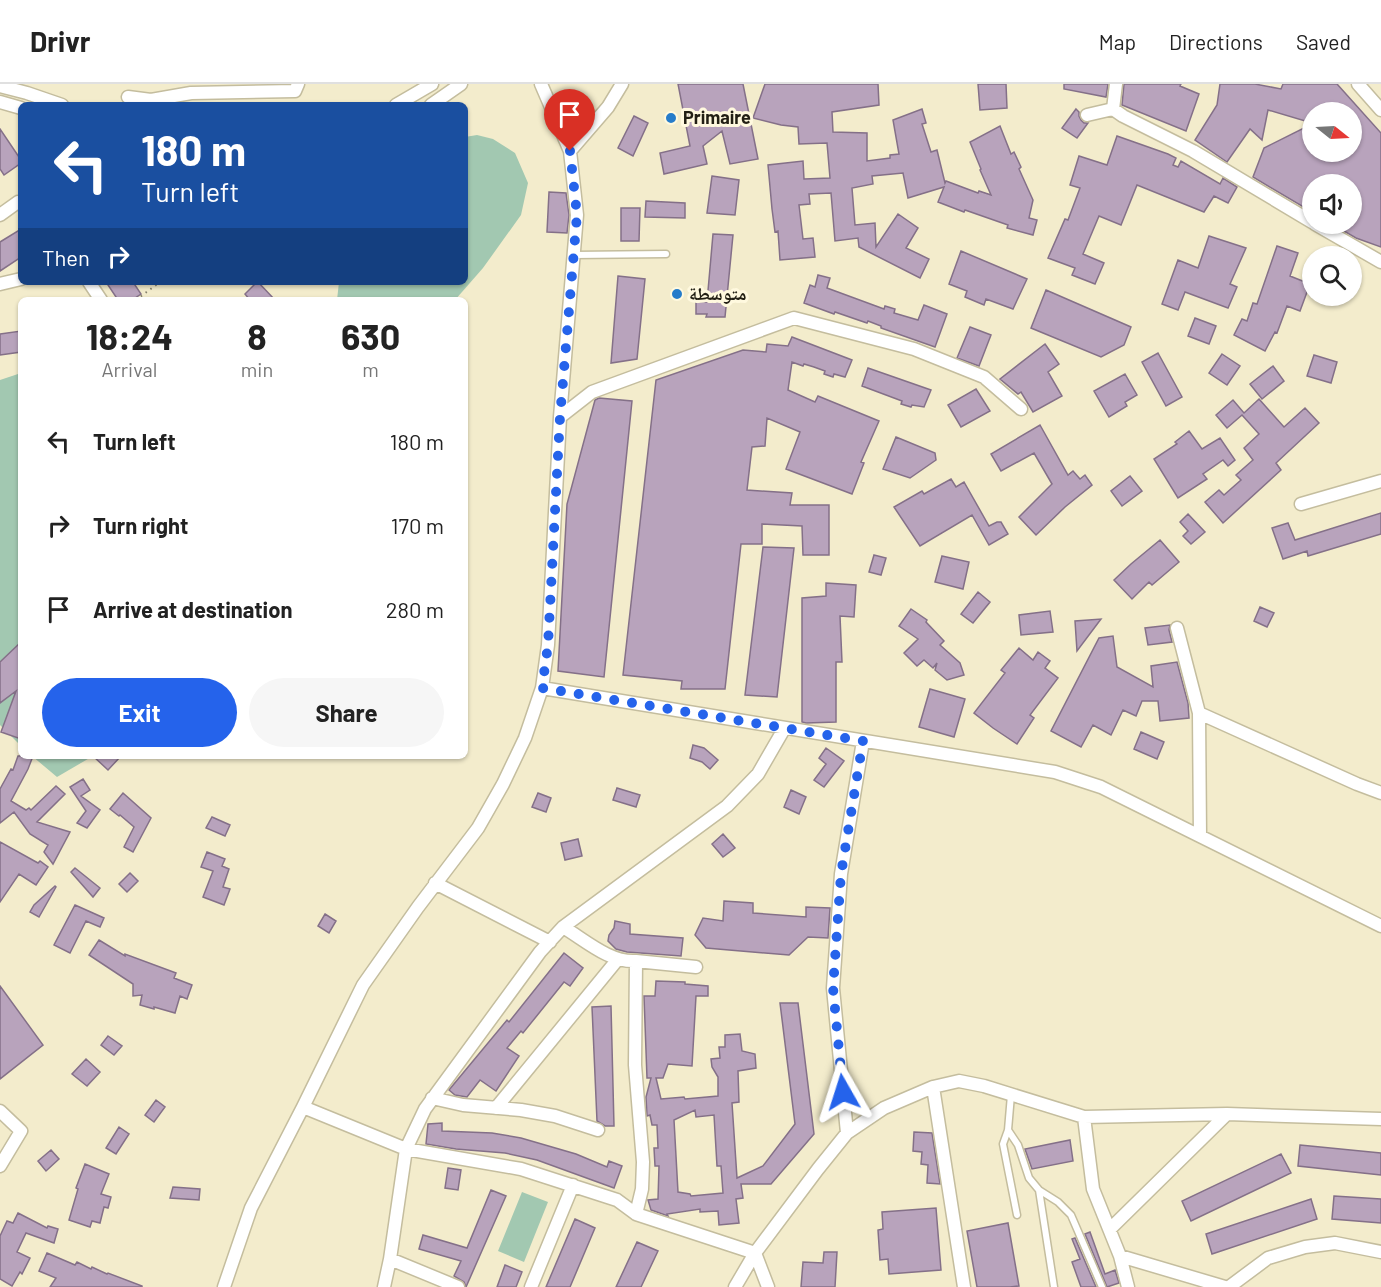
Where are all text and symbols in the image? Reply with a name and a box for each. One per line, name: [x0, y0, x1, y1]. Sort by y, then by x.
text: Drivr: [30, 24, 90, 58]
text: Map: [1099, 29, 1136, 54]
text: Directions: [1169, 29, 1263, 54]
text: Saved: [1296, 29, 1351, 54]
pin: [544, 89, 595, 151]
icon: arrive: [553, 98, 586, 131]
north arrow: [1302, 102, 1362, 162]
map controls: [1302, 102, 1362, 306]
place label: Primaire: [683, 106, 751, 128]
marker: Primaire: [664, 111, 678, 125]
text: 180 m: [141, 124, 246, 174]
icon: left: [42, 126, 120, 204]
button: sound: [1302, 174, 1362, 234]
text: Turn left: [141, 175, 239, 207]
icon: right: [102, 240, 135, 273]
text: Then: [42, 244, 90, 270]
button: search: [1302, 246, 1362, 306]
place label: متوسطة: [689, 282, 746, 304]
marker: متوسطة: [670, 287, 684, 301]
text: 18:24: [86, 314, 173, 357]
text: 8: [247, 314, 267, 357]
text: 630: [341, 314, 400, 357]
text: Arrival: [101, 357, 157, 381]
text: min: [241, 357, 273, 381]
text: m: [362, 357, 379, 381]
icon: left: [42, 425, 75, 458]
text: Turn left: [93, 428, 176, 454]
text: 180 m: [390, 428, 444, 454]
icon: right: [42, 509, 75, 542]
text: Turn right: [93, 512, 188, 538]
text: 170 m: [391, 512, 444, 538]
icon: arrive: [42, 593, 75, 626]
text: Arrive at destination: [93, 596, 292, 622]
text: 280 m: [386, 596, 444, 622]
button: Exit: [42, 678, 237, 747]
button: Share: [249, 678, 444, 747]
position arrow: [811, 1060, 875, 1124]

